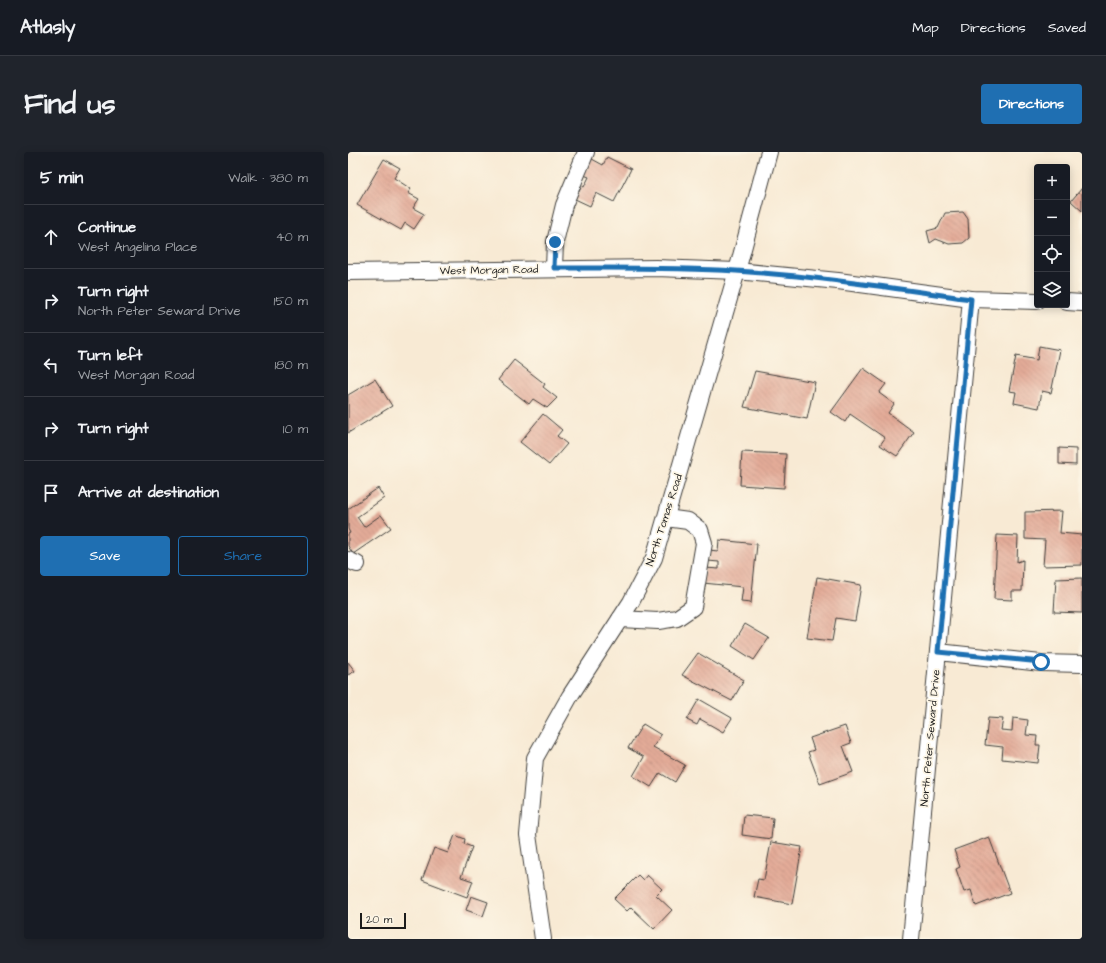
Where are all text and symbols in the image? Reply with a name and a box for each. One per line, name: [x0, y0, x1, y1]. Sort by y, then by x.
text: Atlasly: [20, 14, 75, 41]
text: Map: [912, 18, 939, 38]
text: Directions: [961, 18, 1026, 38]
text: Saved: [1048, 18, 1086, 38]
button: Directions: [981, 84, 1082, 124]
text: Find us: [24, 85, 115, 124]
map controls: [1034, 164, 1070, 308]
button: +: [1034, 164, 1070, 200]
text: 5 min: [40, 166, 83, 190]
text: Walk · 380 m: [228, 169, 308, 187]
button: −: [1034, 200, 1070, 236]
text: Continue: [78, 217, 136, 238]
icon: ahead: [40, 226, 62, 248]
text: 40 m: [276, 228, 308, 246]
route end: [546, 233, 564, 251]
button: locate: [1034, 236, 1070, 272]
text: West Angelina Place: [78, 238, 197, 256]
street label: West Morgan Road: [440, 262, 539, 279]
button: layers: [1034, 272, 1070, 308]
text: Turn right: [78, 281, 149, 302]
icon: right: [40, 290, 62, 312]
text: 150 m: [274, 292, 308, 310]
text: North Peter Seward Drive: [78, 302, 240, 320]
text: Turn left: [78, 345, 142, 366]
icon: left: [40, 354, 62, 376]
text: 180 m: [274, 356, 308, 374]
text: West Morgan Road: [78, 366, 194, 384]
icon: right: [40, 418, 62, 440]
text: Turn right: [78, 418, 149, 439]
text: 10 m: [283, 420, 308, 438]
street label: North Tomas Road: [642, 472, 686, 568]
icon: arrive: [40, 482, 62, 504]
text: Arrive at destination: [78, 482, 219, 503]
button: Save: [40, 536, 170, 576]
button: Share: [178, 536, 308, 576]
route start: [1032, 653, 1050, 671]
street label: North Peter Seward Drive: [917, 669, 943, 807]
scale bar: [360, 911, 406, 930]
text: 20 m: [366, 912, 392, 927]

